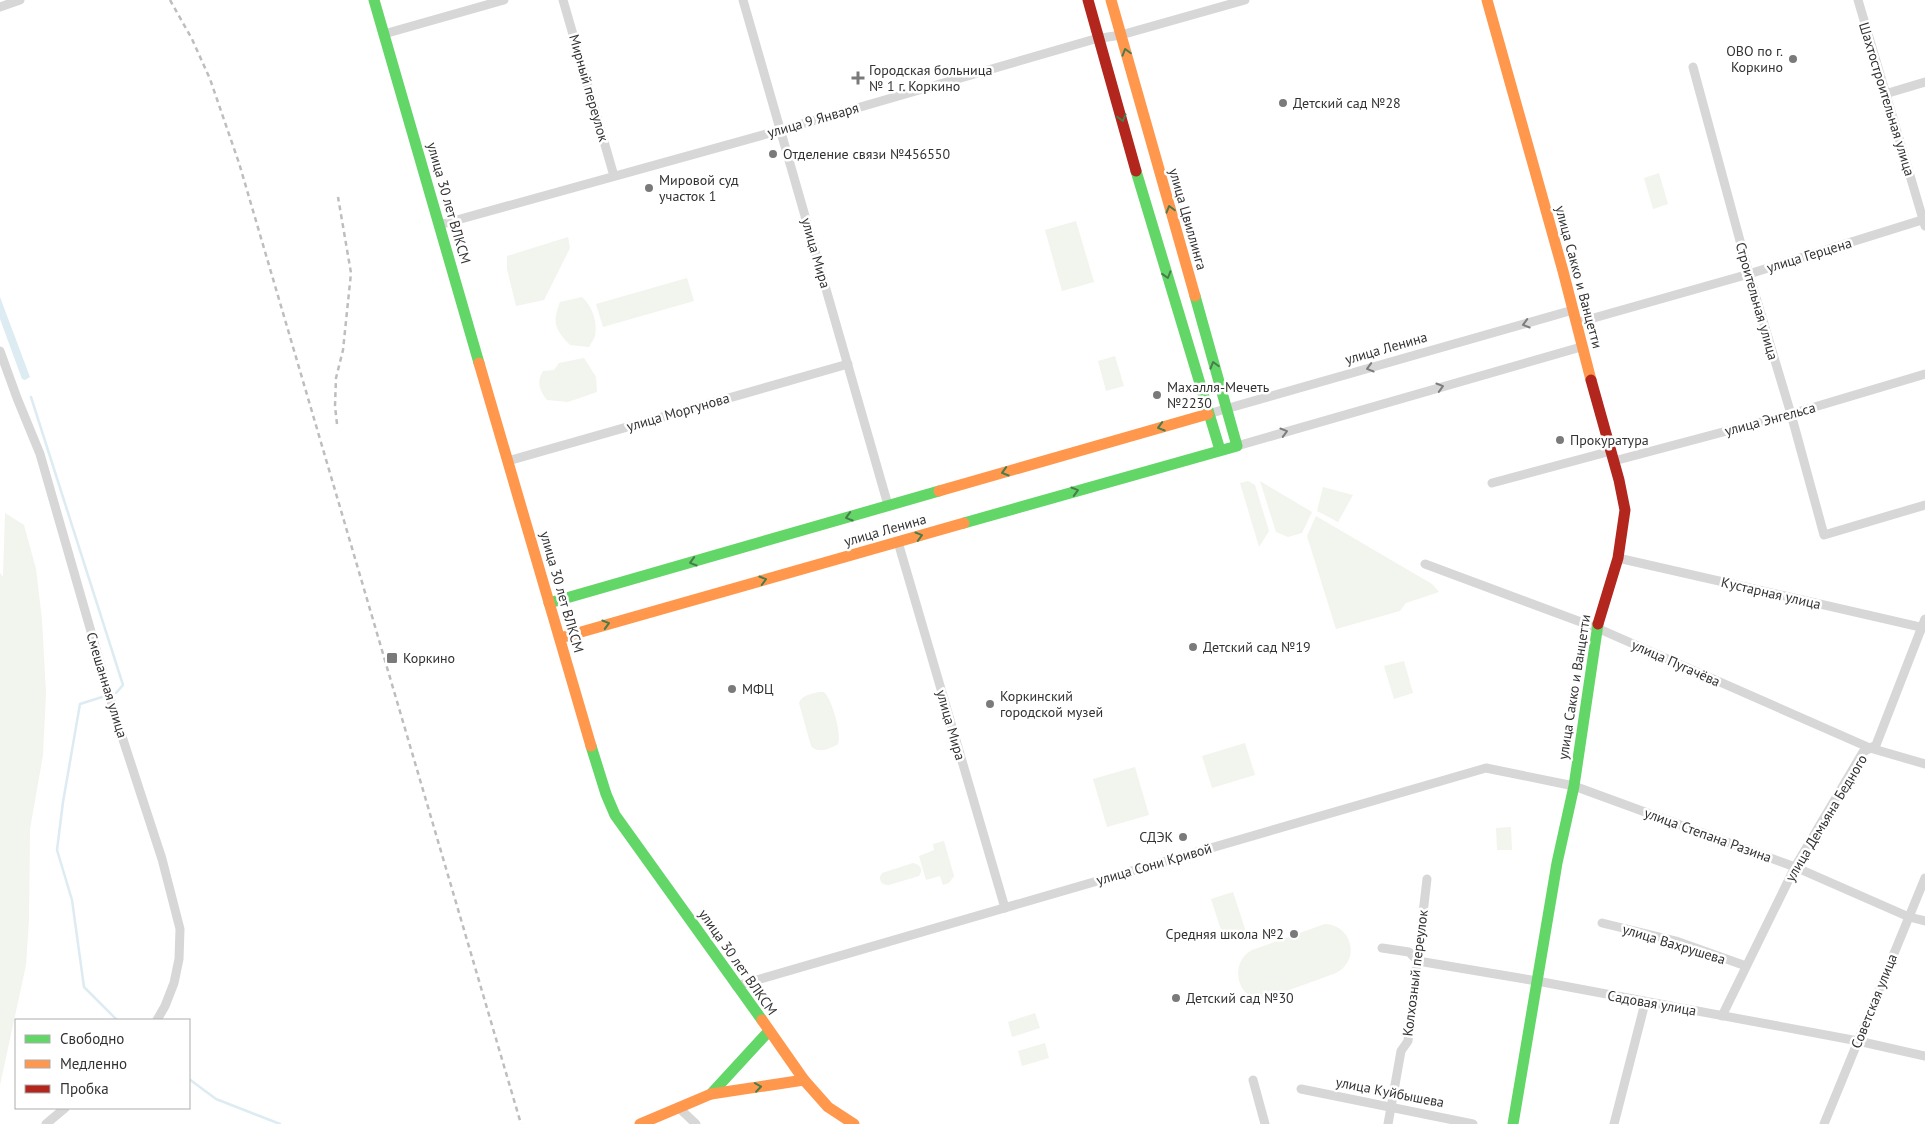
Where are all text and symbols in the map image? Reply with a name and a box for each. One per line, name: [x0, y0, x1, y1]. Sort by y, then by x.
street label: Шахтостроительная улица: [1855, 20, 1919, 178]
street label: Мирный переулок: [565, 32, 613, 144]
place label: ОВО по г. Коркино: [1726, 42, 1783, 76]
one-way arrow: [1121, 49, 1131, 57]
marker: ОВО по г. Коркино: [1787, 53, 1799, 65]
place label: Городская больница № 1 г. Коркино: [869, 61, 992, 95]
marker: Городская больница № 1 г. Коркино: [851, 71, 865, 85]
place label: Детский сад №28: [1293, 94, 1401, 112]
marker: Детский сад №28: [1277, 97, 1289, 109]
street label: улица 9 Января: [765, 98, 861, 142]
one-way arrow: [1117, 114, 1127, 122]
street label: улица 30 лет ВЛКСМ: [423, 140, 475, 266]
place label: Отделение связи №456550: [783, 145, 950, 163]
marker: Отделение связи №456550: [767, 148, 779, 160]
street label: улица Цвиллинга: [1165, 166, 1211, 272]
place label: Мировой суд участок 1: [659, 171, 739, 205]
marker: Мировой суд участок 1: [643, 182, 655, 194]
street label: улица Сакко и Ванцетти: [1551, 204, 1607, 350]
one-way arrow: [1165, 205, 1175, 213]
street label: улица Мира: [797, 216, 835, 290]
street label: улица Герцена: [1764, 234, 1854, 276]
street label: Строительная улица: [1732, 240, 1782, 362]
one-way arrow: [1161, 270, 1171, 278]
one-way arrow: [1522, 318, 1531, 328]
street label: улица Ленина: [1343, 328, 1429, 368]
one-way arrow: [1209, 362, 1219, 370]
one-way arrow: [1365, 362, 1374, 373]
place label: Махалля-Мечеть №2230: [1167, 378, 1270, 412]
one-way arrow: [1435, 383, 1444, 393]
street label: улица Моргунова: [624, 389, 732, 435]
marker: Махалля-Мечеть №2230: [1151, 389, 1163, 401]
street label: улица Энгельса: [1723, 398, 1817, 440]
one-way arrow: [1158, 422, 1166, 432]
one-way arrow: [1279, 428, 1287, 438]
place label: Прокуратура: [1570, 431, 1649, 449]
marker: Прокуратура: [1554, 434, 1566, 446]
one-way arrow: [1001, 466, 1009, 477]
one-way arrow: [1071, 487, 1079, 497]
street label: улица Ленина: [842, 510, 928, 550]
one-way arrow: [845, 511, 853, 521]
street label: улица 30 лет ВЛКСМ: [536, 529, 588, 655]
one-way arrow: [915, 531, 923, 541]
one-way arrow: [689, 556, 697, 566]
street label: Кустарная улица: [1719, 573, 1823, 613]
one-way arrow: [758, 575, 767, 586]
street label: улица Сакко и Ванцетти: [1554, 613, 1594, 761]
one-way arrow: [602, 620, 610, 630]
street label: Смешанная улица: [82, 630, 132, 740]
street label: улица Пугачёва: [1629, 635, 1723, 691]
place label: Детский сад №19: [1203, 638, 1311, 656]
marker: Детский сад №19: [1187, 641, 1199, 653]
place label: Коркино: [403, 649, 455, 667]
marker: Коркино: [385, 651, 399, 665]
place label: МФЦ: [742, 680, 774, 698]
marker: МФЦ: [726, 683, 738, 695]
place label: Коркинский городской музей: [1000, 687, 1103, 721]
street label: улица Мира: [932, 688, 970, 762]
marker: Коркинский городской музей: [984, 698, 996, 710]
street label: улица Демьяна Бедного: [1781, 751, 1871, 885]
street label: улица Степана Разина: [1642, 804, 1774, 866]
place label: СДЭК: [1139, 828, 1173, 846]
marker: СДЭК: [1177, 831, 1189, 843]
street label: улица Сони Кривой: [1094, 839, 1214, 889]
street label: улица 30 лет ВЛКСМ: [695, 905, 781, 1019]
street label: Колхозный переулок: [1398, 908, 1432, 1037]
street label: улица Вахрушева: [1620, 920, 1728, 968]
place label: Средняя школа №2: [1166, 925, 1284, 943]
marker: Средняя школа №2: [1288, 928, 1300, 940]
street label: Советская улица: [1847, 951, 1901, 1051]
street label: Садовая улица: [1606, 986, 1698, 1020]
place label: Детский сад №30: [1186, 989, 1294, 1007]
marker: Детский сад №30: [1170, 992, 1182, 1004]
legend: [15, 1019, 190, 1109]
text: Свободно: [60, 1029, 124, 1048]
text: Медленно: [60, 1054, 127, 1073]
street label: улица Куйбышева: [1334, 1073, 1446, 1111]
text: Пробка: [60, 1079, 109, 1098]
one-way arrow: [754, 1082, 762, 1093]

